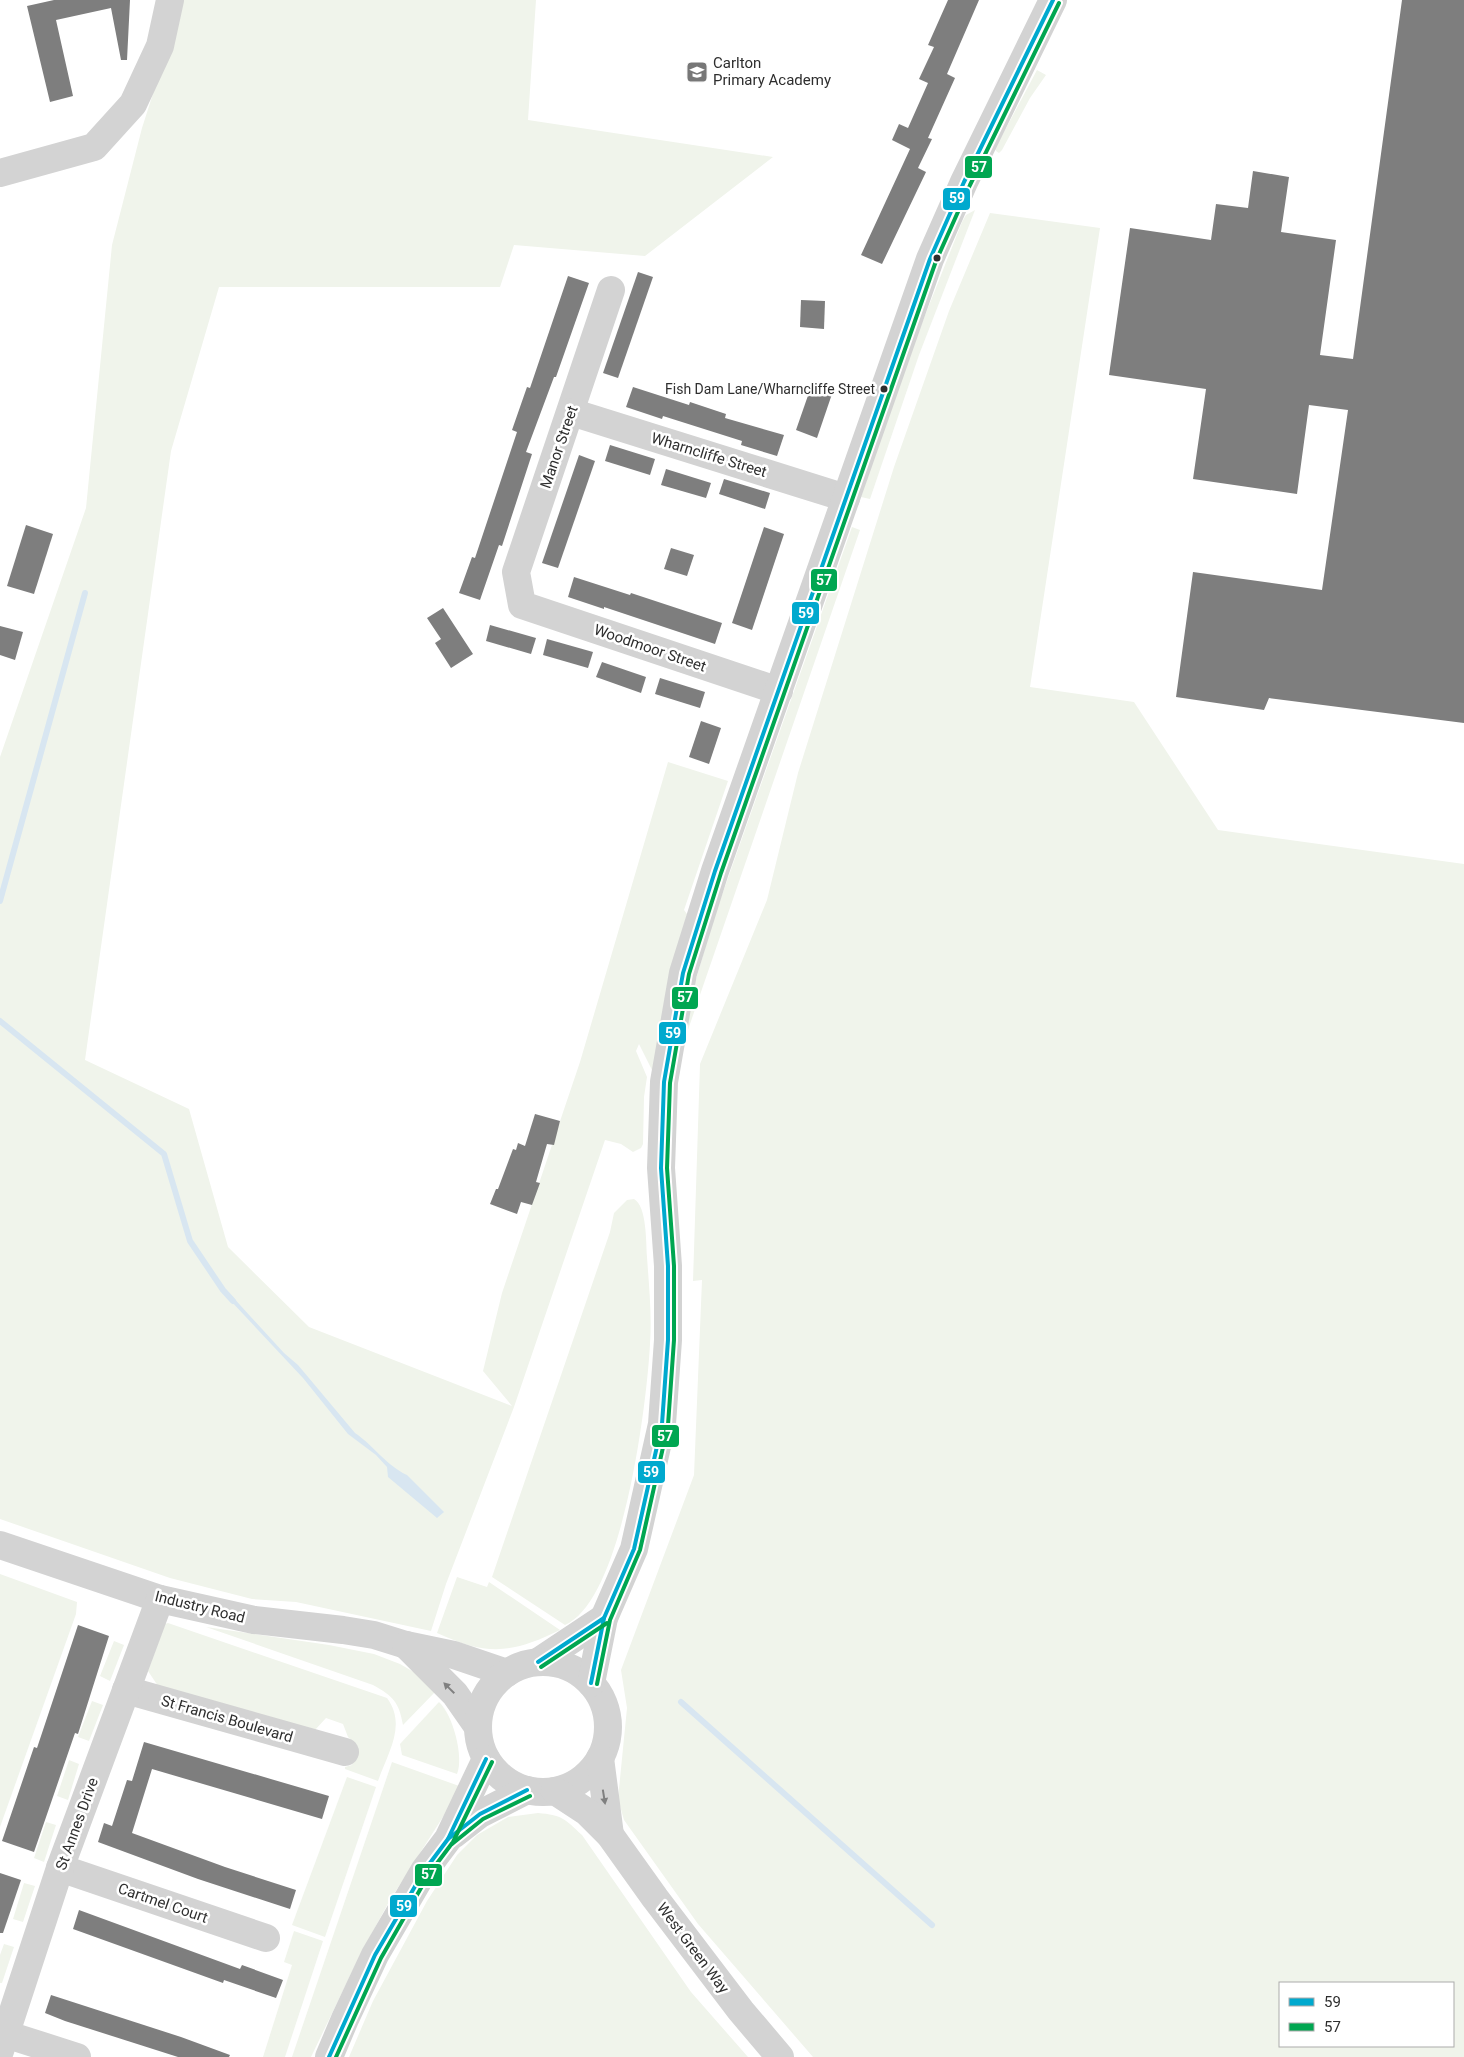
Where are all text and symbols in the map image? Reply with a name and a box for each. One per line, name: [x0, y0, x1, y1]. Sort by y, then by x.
place label: Carlton Primary Academy: [713, 54, 831, 89]
school or university icon: Carlton Primary Academy: [685, 60, 709, 84]
line badge: 57: [964, 155, 993, 179]
text: 57: [971, 159, 987, 175]
line badge: 59: [942, 187, 971, 211]
text: 59: [949, 190, 965, 206]
unlabelled marker: [932, 253, 942, 263]
place label: Fish Dam Lane/Wharncliffe Street: [665, 381, 875, 397]
marker: Fish Dam Lane/Wharncliffe Street: [879, 384, 889, 394]
street label: Manor Street: [536, 403, 582, 491]
street label: Wharncliffe Street: [649, 429, 769, 481]
line badge: 57: [810, 568, 838, 592]
text: 57: [816, 572, 832, 588]
line badge: 59: [791, 601, 820, 625]
text: 59: [798, 605, 814, 621]
street label: Woodmoor Street: [592, 620, 708, 676]
line badge: 57: [671, 986, 699, 1010]
text: 57: [677, 989, 693, 1005]
line badge: 59: [658, 1021, 687, 1045]
text: 59: [665, 1025, 681, 1041]
line badge: 57: [651, 1424, 680, 1448]
text: 57: [657, 1428, 673, 1444]
line badge: 59: [637, 1460, 666, 1484]
text: 59: [643, 1464, 659, 1480]
street label: Industry Road: [153, 1587, 247, 1627]
one-way arrow: [443, 1682, 455, 1694]
street label: St Francis Boulevard: [159, 1692, 295, 1746]
street label: St Annes Drive: [52, 1775, 102, 1873]
one-way arrow: [601, 1789, 609, 1805]
line badge: 57: [414, 1863, 443, 1887]
text: 57: [421, 1866, 437, 1882]
street label: Cartmel Court: [116, 1879, 210, 1927]
line badge: 59: [389, 1894, 418, 1918]
text: 59: [396, 1898, 412, 1914]
street label: West Green Way: [653, 1899, 733, 1997]
legend: [1279, 1982, 1454, 2047]
text: 59: [1324, 1993, 1341, 2011]
text: 57: [1324, 2018, 1341, 2036]

